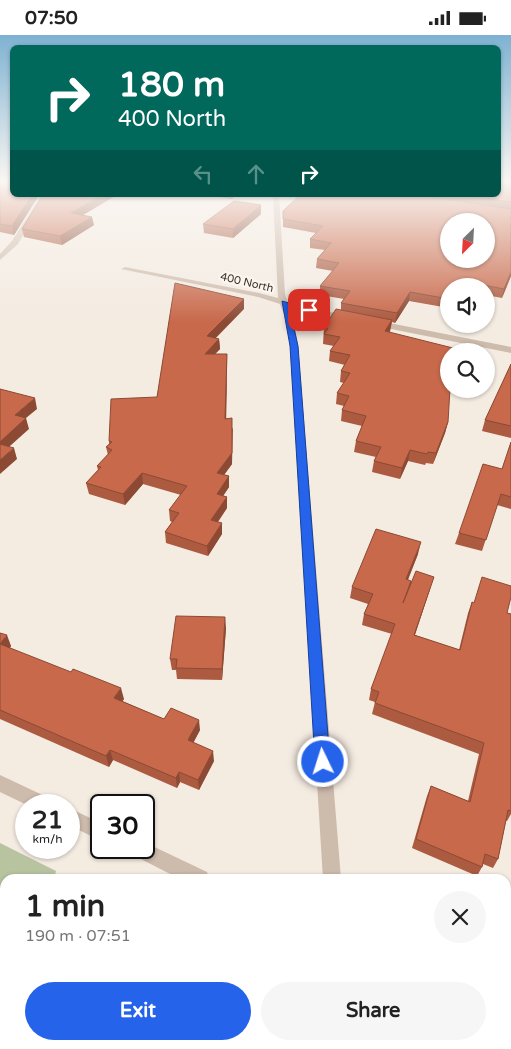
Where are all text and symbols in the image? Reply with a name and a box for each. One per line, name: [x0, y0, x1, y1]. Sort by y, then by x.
text: 07:50: [25, 7, 78, 29]
text: 180 m: [118, 64, 225, 106]
icon: right: [35, 65, 100, 130]
text: 400 North: [118, 106, 226, 132]
icon: left: [189, 160, 217, 188]
icon: ahead: [242, 160, 270, 188]
icon: right: [295, 160, 323, 188]
north arrow: [440, 213, 495, 267]
map controls: [440, 213, 495, 398]
street label: 400 North: [219, 270, 275, 295]
button: sound: [440, 278, 495, 333]
pin: [288, 289, 330, 331]
icon: arrive: [295, 296, 323, 324]
button: search: [440, 343, 495, 398]
position arrow: [296, 735, 348, 787]
speed limit sign: 30: [90, 794, 155, 859]
text: 21: [32, 805, 63, 835]
text: km/h: [32, 832, 63, 846]
text: 1 min: [25, 888, 105, 925]
button: close: [434, 891, 486, 943]
text: 190 m · 07:51: [25, 926, 131, 946]
button: Exit: [25, 982, 251, 1040]
button: Share: [261, 982, 486, 1040]

